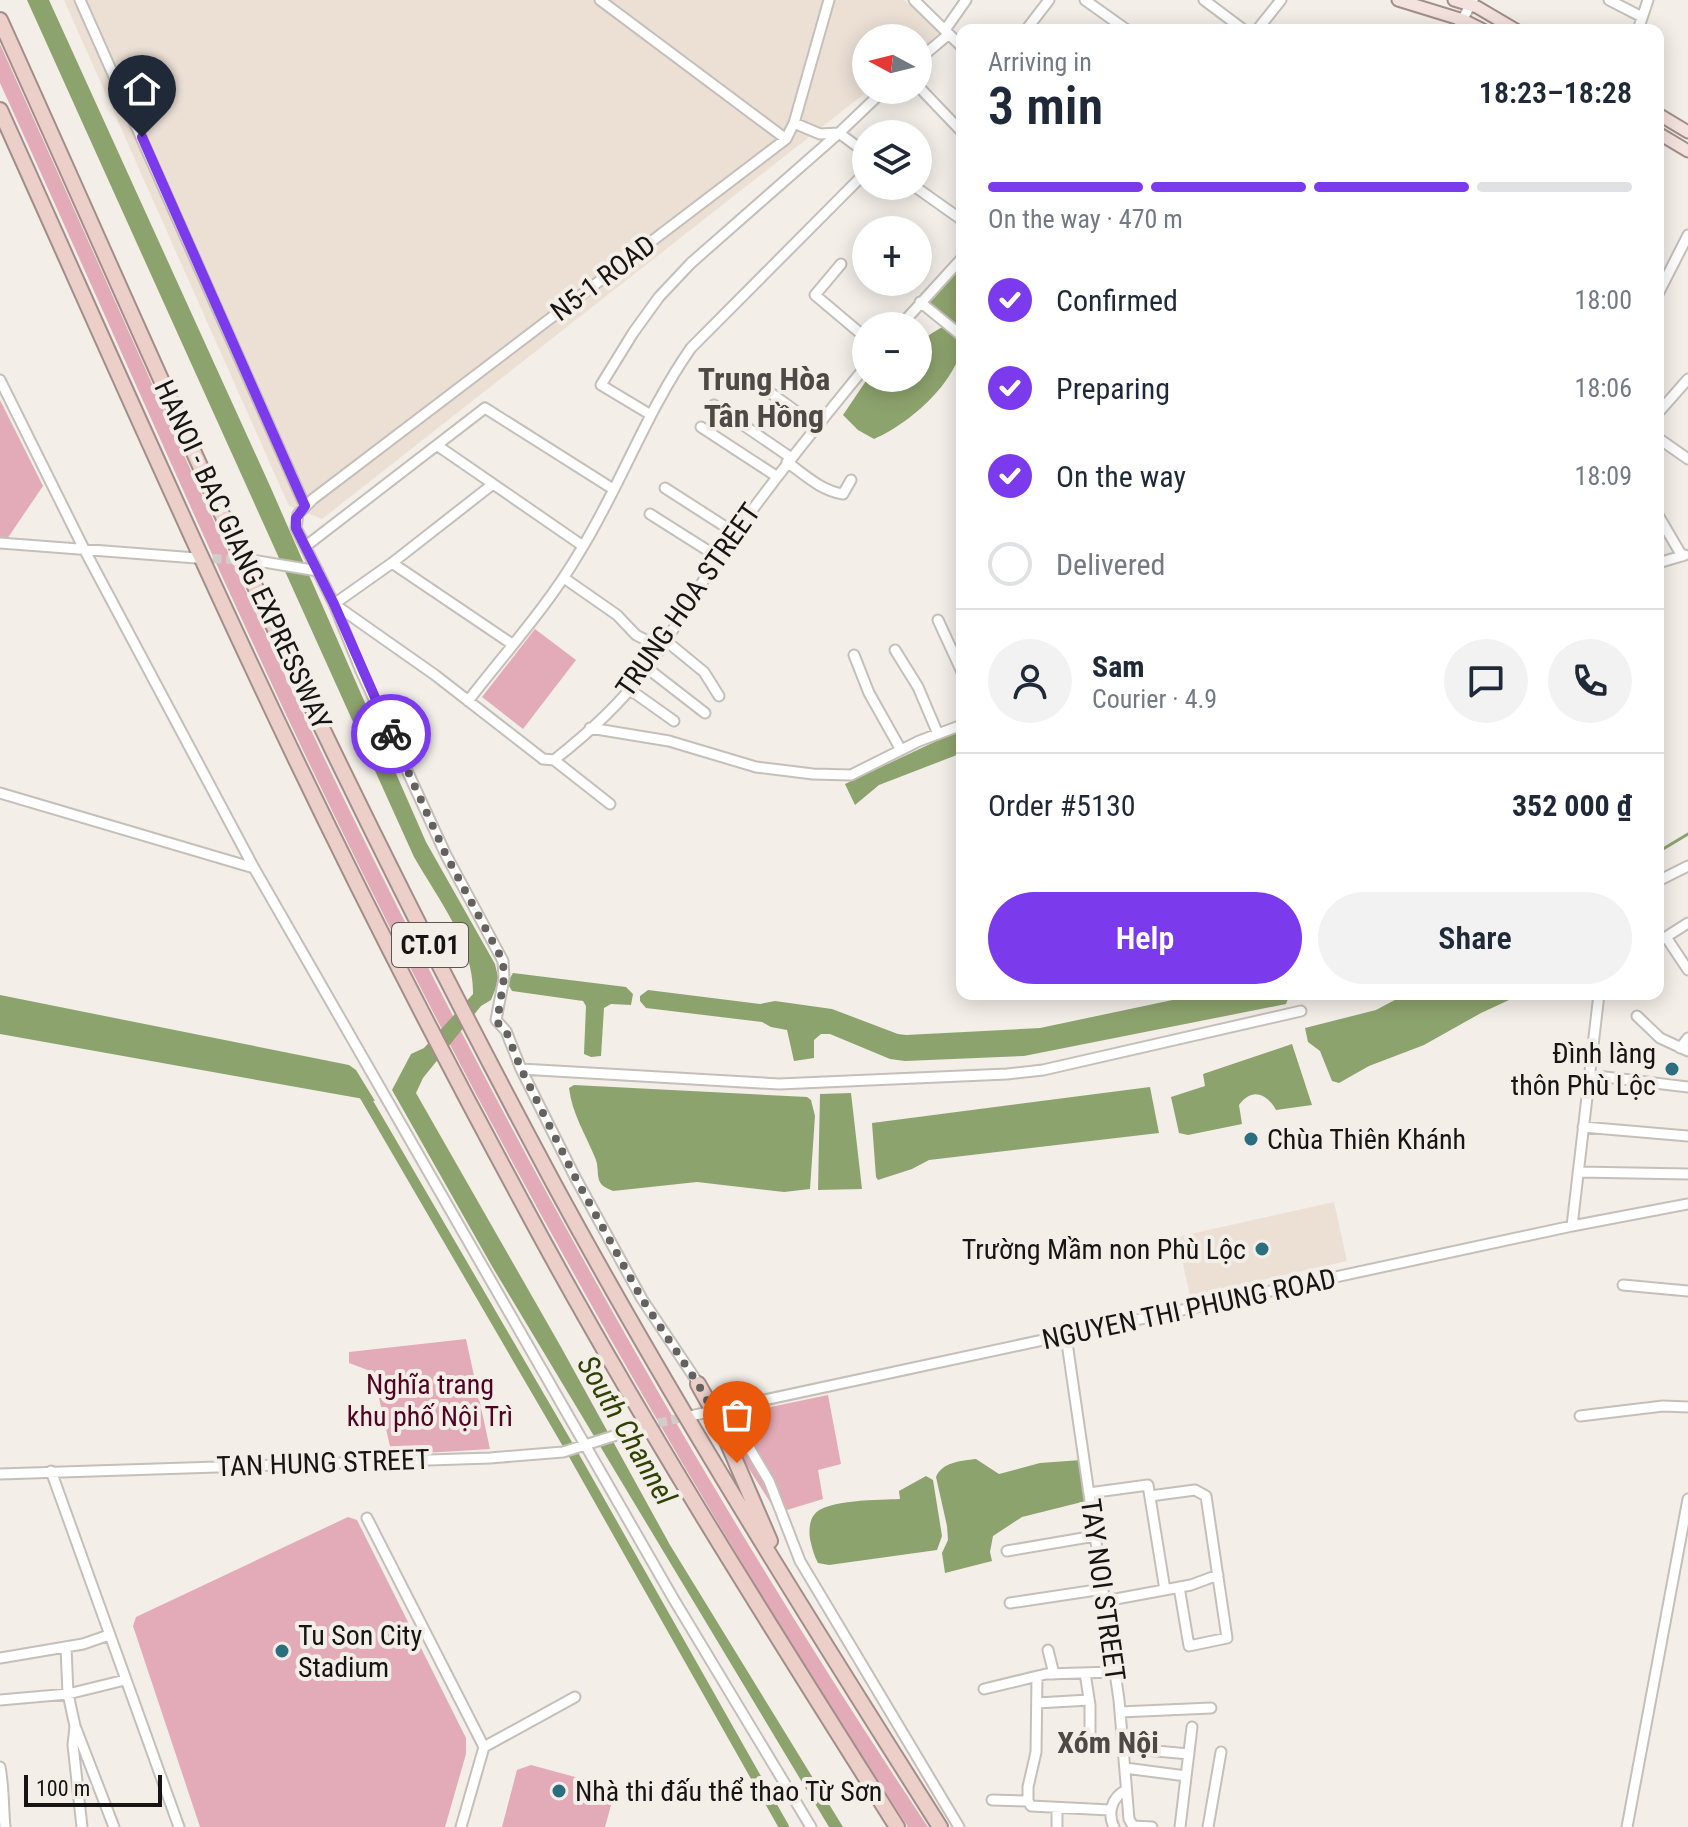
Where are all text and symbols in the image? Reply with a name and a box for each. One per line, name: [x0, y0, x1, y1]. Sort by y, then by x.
north arrow: [852, 24, 932, 104]
map controls: [852, 24, 932, 392]
text: Arriving in: [988, 47, 1092, 77]
pin: [108, 55, 176, 137]
icon: home: [120, 67, 164, 111]
text: 18:23–18:28: [1479, 75, 1632, 110]
text: 3 min: [988, 76, 1103, 137]
button: layers: [852, 120, 932, 200]
text: On the way · 470 m: [988, 204, 1183, 234]
button: +: [852, 216, 932, 296]
street label: N5-1 ROAD: [544, 228, 662, 328]
icon: check: [988, 278, 1032, 322]
text: Confirmed: [1056, 283, 1178, 318]
text: 18:00: [1575, 285, 1632, 315]
button: −: [852, 312, 932, 392]
district label: Trung Hòa Tân Hồng: [698, 360, 830, 435]
icon: check: [988, 366, 1032, 410]
text: Preparing: [1056, 371, 1170, 406]
text: 18:06: [1575, 373, 1632, 403]
street label: HANOI - BAC GIANG EXPRESSWAY: [147, 375, 339, 735]
icon: check: [988, 454, 1032, 498]
text: On the way: [1056, 459, 1186, 494]
text: 18:09: [1575, 461, 1632, 491]
street label: TRUNG HOA STREET: [609, 497, 767, 703]
text: Delivered: [1056, 547, 1165, 582]
button: person: [988, 639, 1072, 723]
button: chat: [1444, 639, 1528, 723]
button: phone: [1548, 639, 1632, 723]
text: Sam: [1092, 649, 1145, 684]
text: Courier · 4.9: [1092, 684, 1217, 714]
courier: [351, 694, 431, 774]
icon: bike: [369, 712, 413, 756]
text: Order #5130: [988, 788, 1136, 823]
text: 352 000 ₫: [1512, 788, 1632, 823]
button: Help: [988, 892, 1302, 984]
button: Share: [1318, 892, 1632, 984]
road number: CT.01: [392, 923, 468, 967]
place label: Đình làng thôn Phù Lộc: [1511, 1037, 1656, 1102]
marker: Đình làng thôn Phù Lộc: [1663, 1060, 1681, 1078]
place label: Chùa Thiên Khánh: [1267, 1123, 1466, 1156]
marker: Chùa Thiên Khánh: [1242, 1130, 1260, 1148]
place label: Trường Mầm non Phù Lộc: [962, 1233, 1246, 1266]
marker: Trường Mầm non Phù Lộc: [1253, 1240, 1271, 1258]
street label: NGUYEN THI PHUNG ROAD: [1039, 1262, 1339, 1356]
water label: South Channel: [570, 1349, 684, 1511]
park label: Nghĩa trang khu phố Nội Trì: [347, 1368, 513, 1433]
pin: [703, 1381, 771, 1463]
icon: bag: [715, 1393, 759, 1437]
street label: TAN HUNG STREET: [216, 1443, 430, 1483]
street label: TAY NOI STREET: [1074, 1497, 1132, 1683]
place label: Tu Son City Stadium: [298, 1619, 422, 1684]
marker: Tu Son City Stadium: [273, 1642, 291, 1660]
district label: Xóm Nội: [1057, 1725, 1159, 1760]
scale bar: [24, 1771, 162, 1807]
place label: Nhà thi đấu thể thao Từ Sơn: [575, 1775, 882, 1808]
text: 100 m: [36, 1776, 90, 1801]
marker: Nhà thi đấu thể thao Từ Sơn: [550, 1782, 568, 1800]

